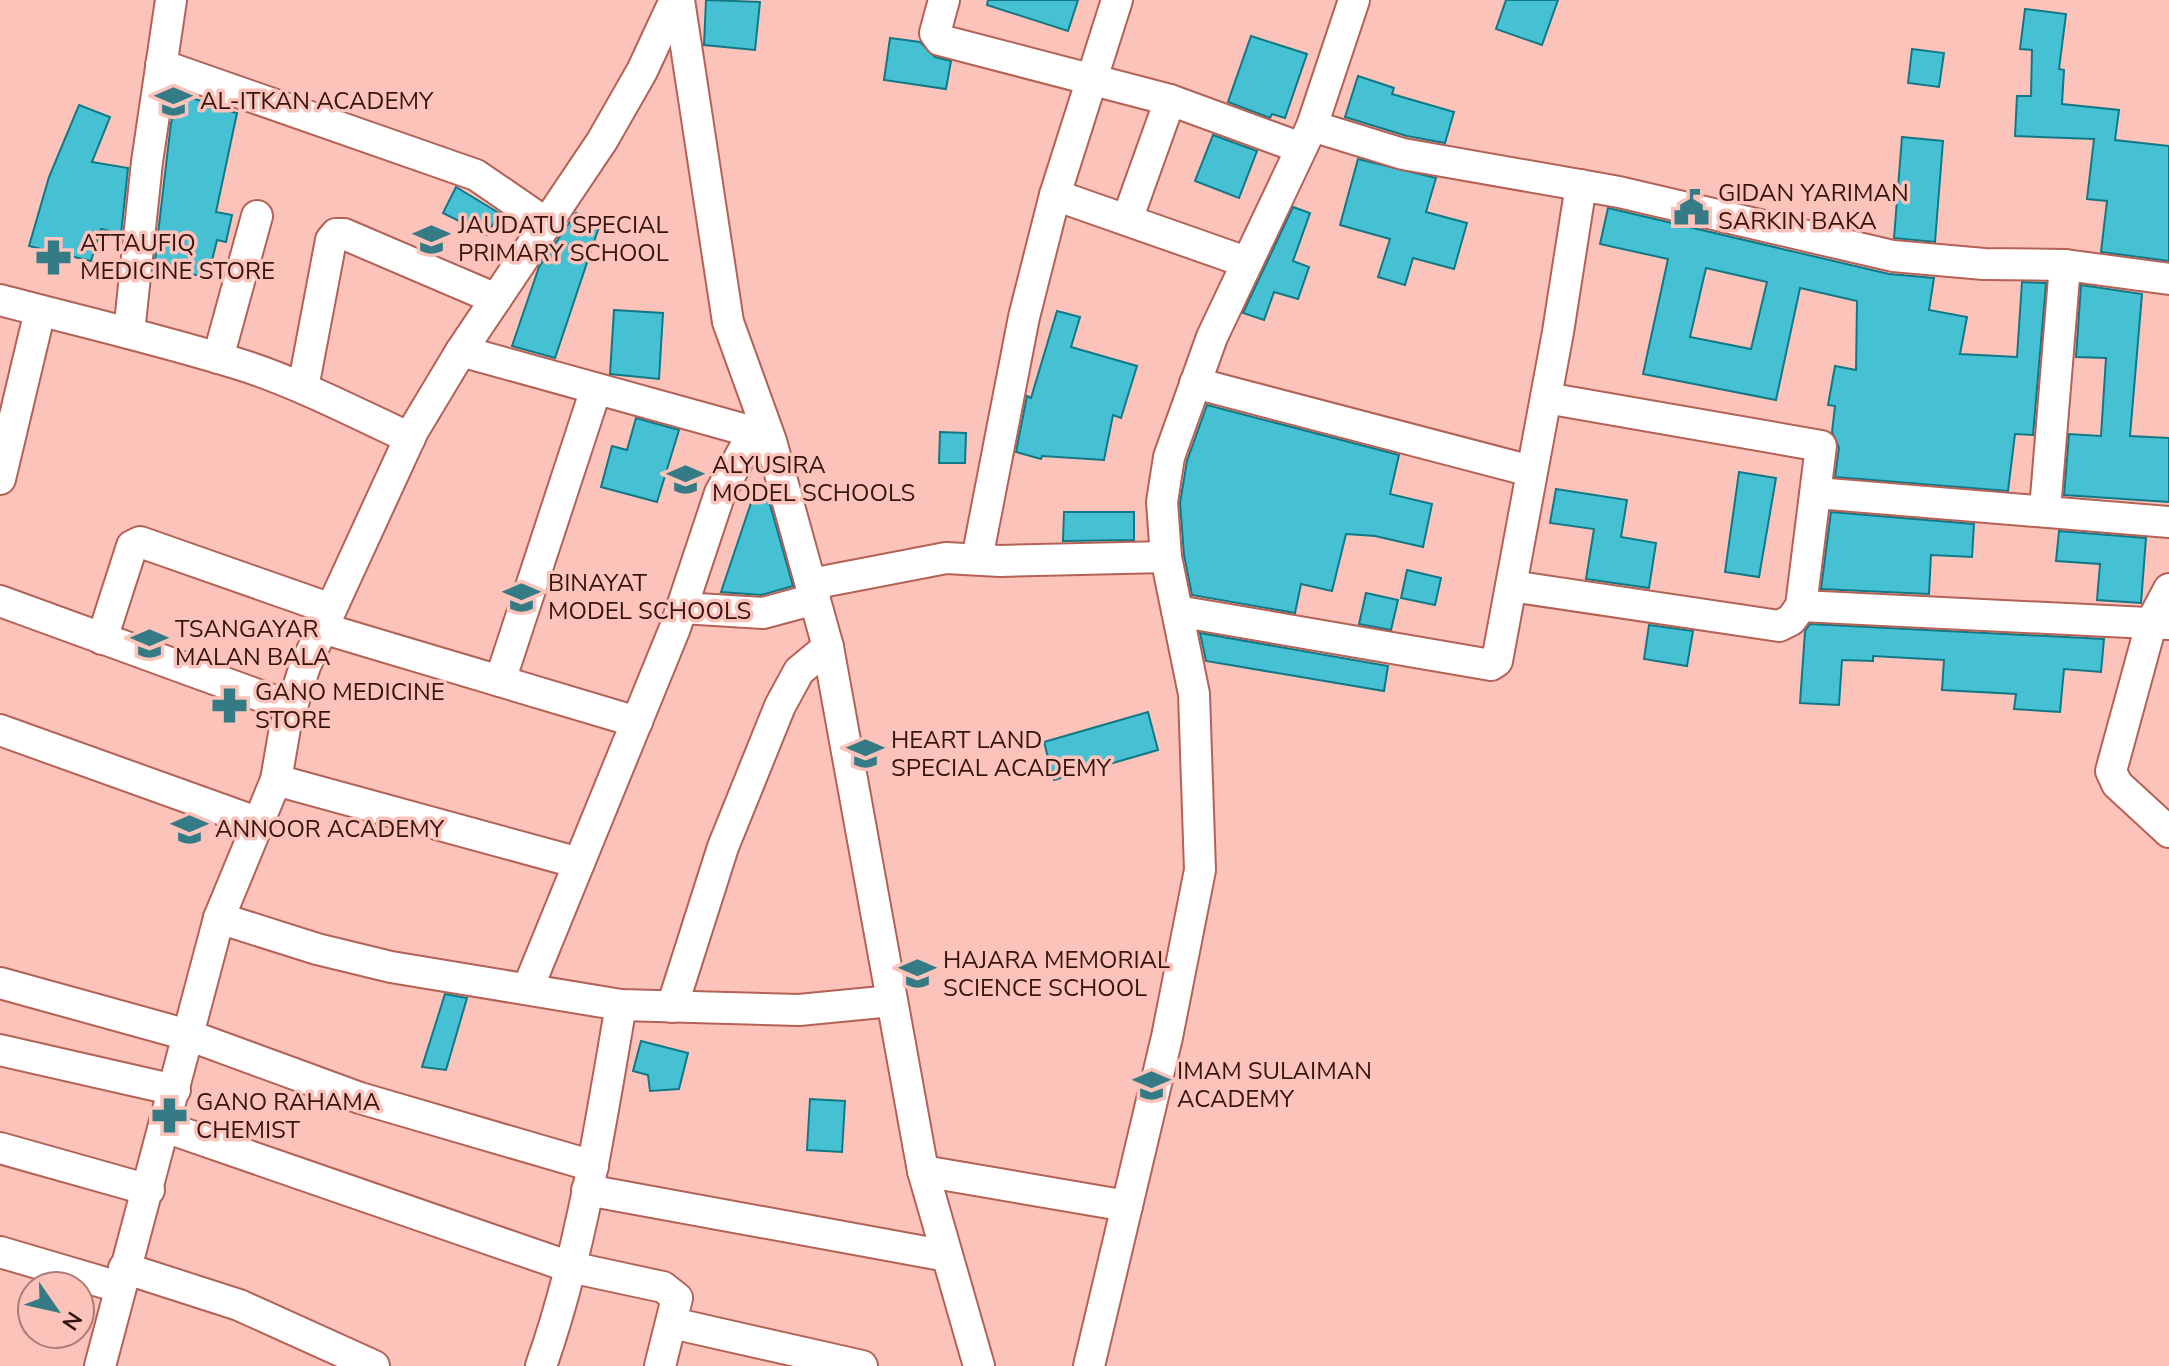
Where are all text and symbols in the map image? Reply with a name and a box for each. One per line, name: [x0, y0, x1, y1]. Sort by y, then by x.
school or university icon: AL-ITKAN ACADEMY: [155, 82, 193, 120]
place label: AL-ITKAN ACADEMY: [200, 85, 434, 117]
place label: GIDAN YARIMAN SARKIN BAKA: [1718, 177, 1909, 237]
public building icon: GIDAN YARIMAN SARKIN BAKA: [1673, 188, 1711, 226]
place label: JAUDATU SPECIAL PRIMARY SCHOOL: [457, 209, 669, 269]
school or university icon: JAUDATU SPECIAL PRIMARY SCHOOL: [413, 220, 451, 258]
place label: ATTAUFIQ MEDICINE STORE: [80, 227, 275, 287]
pharmacy icon: ATTAUFIQ MEDICINE STORE: [35, 238, 73, 276]
place label: ALYUSIRA MODEL SCHOOLS: [712, 449, 915, 509]
school or university icon: ALYUSIRA MODEL SCHOOLS: [667, 460, 705, 498]
place label: BINAYAT MODEL SCHOOLS: [548, 567, 751, 627]
school or university icon: BINAYAT MODEL SCHOOLS: [503, 578, 541, 616]
place label: TSANGAYAR MALAN BALA: [175, 613, 331, 673]
school or university icon: TSANGAYAR MALAN BALA: [130, 624, 168, 662]
place label: GANO MEDICINE STORE: [255, 676, 445, 736]
pharmacy icon: GANO MEDICINE STORE: [210, 687, 248, 725]
place label: HEART LAND SPECIAL ACADEMY: [891, 724, 1112, 784]
school or university icon: HEART LAND SPECIAL ACADEMY: [846, 735, 884, 773]
school or university icon: ANNOOR ACADEMY: [170, 810, 208, 848]
place label: ANNOOR ACADEMY: [215, 813, 445, 845]
place label: HAJARA MEMORIAL SCIENCE SCHOOL: [943, 944, 1170, 1004]
school or university icon: HAJARA MEMORIAL SCIENCE SCHOOL: [898, 955, 936, 993]
place label: IMAM SULAIMAN ACADEMY: [1177, 1055, 1372, 1115]
school or university icon: IMAM SULAIMAN ACADEMY: [1132, 1066, 1170, 1104]
place label: GANO RAHAMA CHEMIST: [196, 1086, 381, 1146]
pharmacy icon: GANO RAHAMA CHEMIST: [151, 1097, 189, 1135]
north arrow: [16, 1270, 96, 1350]
text: N: [55, 1305, 89, 1336]

